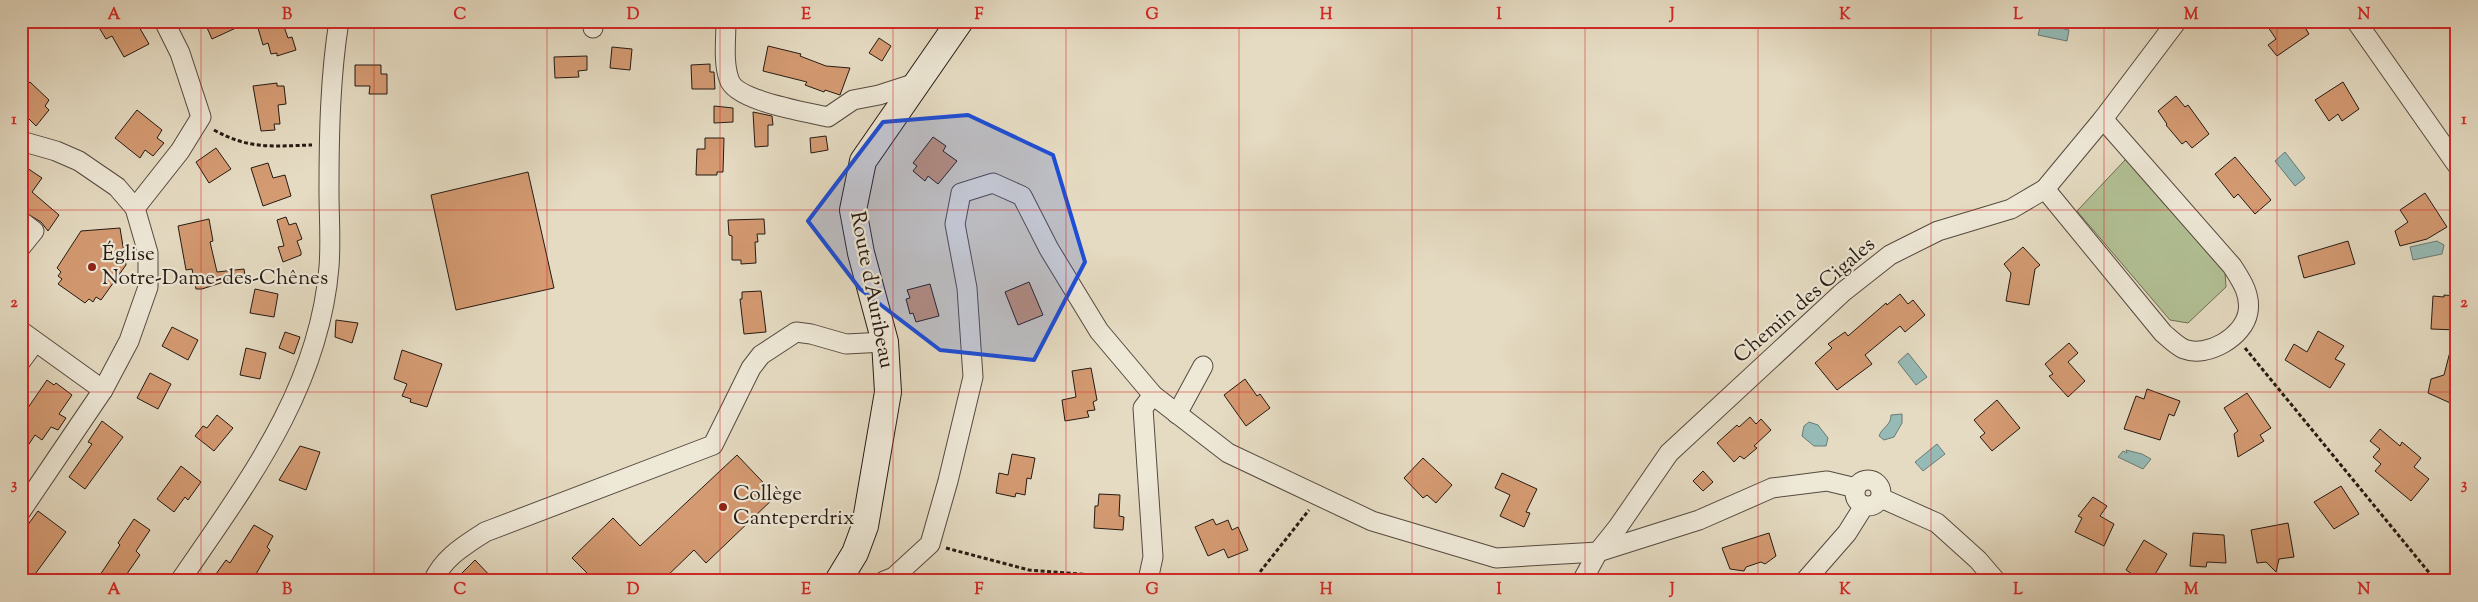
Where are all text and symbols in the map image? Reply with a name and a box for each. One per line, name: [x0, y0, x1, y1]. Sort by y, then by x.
text: A: [108, 4, 121, 27]
text: B: [282, 4, 292, 27]
text: C: [454, 4, 467, 27]
text: D: [627, 4, 640, 27]
text: E: [801, 4, 811, 27]
text: F: [975, 4, 984, 27]
text: G: [1145, 4, 1159, 27]
text: H: [1320, 4, 1333, 27]
text: I: [1496, 4, 1502, 27]
text: J: [1668, 4, 1675, 27]
text: K: [1839, 4, 1851, 27]
text: L: [2013, 4, 2023, 27]
text: M: [2184, 4, 2199, 27]
text: N: [2358, 4, 2371, 27]
text: 1: [11, 109, 17, 132]
text: 1: [2461, 109, 2467, 132]
street label: Route d'Auribeau: [841, 209, 901, 371]
street label: Chemin des Cigales: [1727, 231, 1883, 371]
place label: Église Notre-Dame-des-Chênes: [102, 240, 328, 294]
marker: Église Notre-Dame-des-Chênes: [86, 261, 98, 273]
text: 2: [10, 292, 18, 315]
text: 2: [2460, 292, 2468, 315]
text: 3: [11, 474, 18, 497]
text: 3: [2461, 474, 2468, 497]
place label: Collège Canteperdrix: [733, 480, 855, 534]
marker: Collège Canteperdrix: [717, 501, 729, 513]
text: A: [108, 579, 121, 602]
text: B: [282, 579, 292, 602]
text: C: [454, 579, 467, 602]
text: D: [627, 579, 640, 602]
text: E: [801, 579, 811, 602]
text: F: [975, 579, 984, 602]
text: G: [1145, 579, 1159, 602]
text: H: [1320, 579, 1333, 602]
text: I: [1496, 579, 1502, 602]
text: J: [1668, 579, 1675, 602]
text: K: [1839, 579, 1851, 602]
text: L: [2013, 579, 2023, 602]
text: M: [2184, 579, 2199, 602]
text: N: [2358, 579, 2371, 602]

